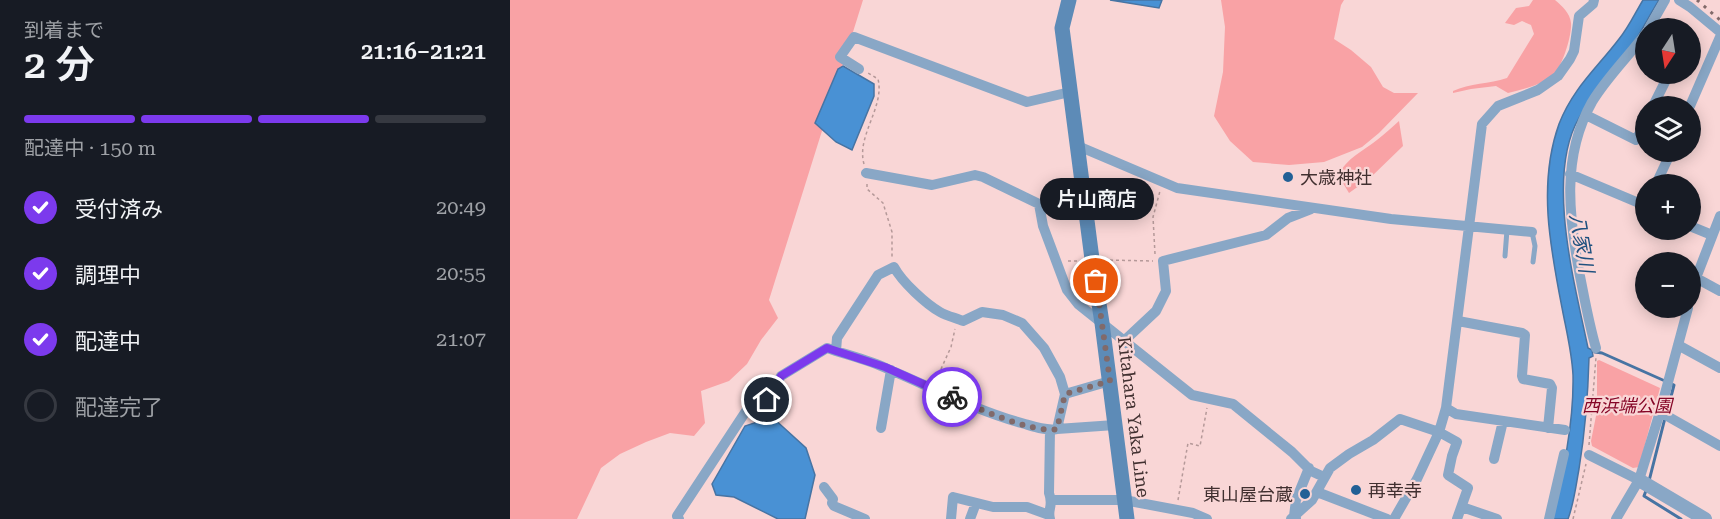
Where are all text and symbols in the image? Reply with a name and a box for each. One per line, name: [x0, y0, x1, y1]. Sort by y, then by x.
text: 到着まで: [24, 18, 104, 42]
north arrow: [1635, 18, 1701, 84]
map controls: [1635, 18, 1701, 318]
text: 21:16–21:21: [361, 39, 486, 64]
text: 2 分: [24, 42, 95, 88]
button: layers: [1635, 96, 1701, 162]
text: 配達中 · 150 m: [24, 136, 156, 160]
place label: 大歳神社: [1300, 167, 1372, 188]
marker: 大歳神社: [1281, 170, 1295, 184]
button: +: [1635, 174, 1701, 240]
callout: 片山商店: [1039, 179, 1153, 221]
text: 片山商店: [1057, 187, 1137, 211]
icon: check: [24, 191, 57, 224]
text: 20:49: [436, 195, 486, 219]
text: 受付済み: [75, 197, 163, 222]
water label: 八家川: [1565, 211, 1599, 277]
button: −: [1635, 252, 1701, 318]
pin: [1070, 255, 1121, 306]
icon: check: [24, 257, 57, 290]
text: 20:55: [436, 261, 486, 285]
text: 調理中: [75, 263, 141, 288]
icon: bag: [1079, 264, 1112, 297]
icon: check: [24, 323, 57, 356]
text: 21:07: [436, 327, 486, 351]
text: 配達中: [75, 329, 141, 354]
street label: Kitahara Yaka Line: [1114, 335, 1154, 499]
courier: [922, 367, 982, 427]
pin: [741, 374, 792, 425]
icon: bike: [936, 381, 969, 414]
icon: home: [750, 383, 783, 416]
text: 配達完了: [75, 395, 163, 420]
park label: 西浜端公園: [1582, 395, 1675, 416]
place label: 再幸寺: [1368, 480, 1422, 501]
marker: 再幸寺: [1349, 483, 1363, 497]
place label: 東山屋台蔵: [1203, 484, 1293, 505]
marker: 東山屋台蔵: [1298, 487, 1312, 501]

